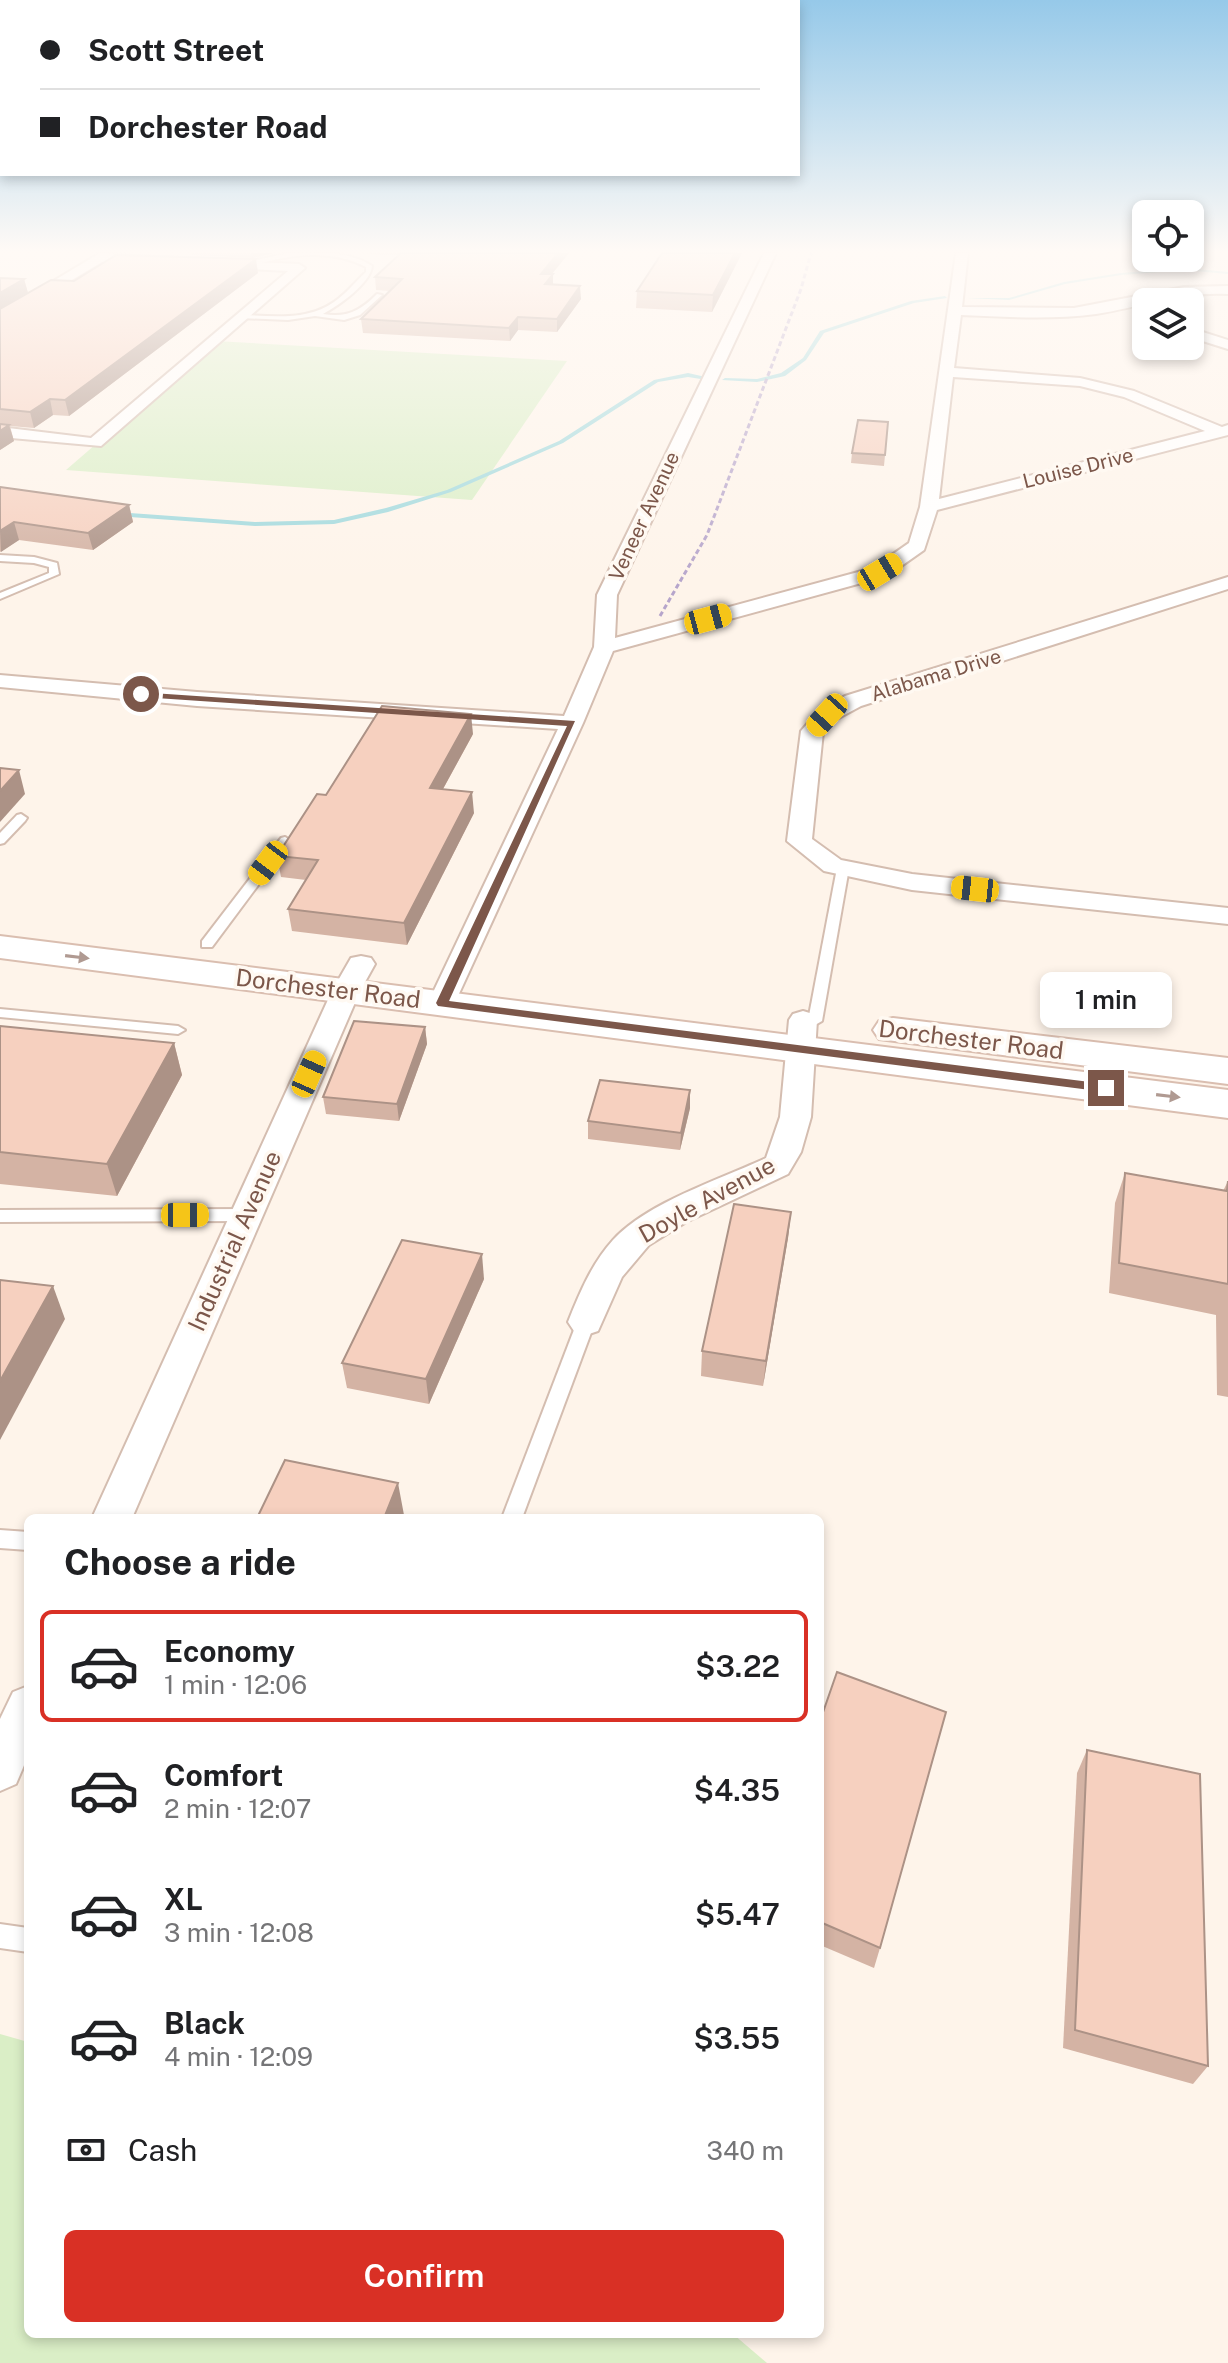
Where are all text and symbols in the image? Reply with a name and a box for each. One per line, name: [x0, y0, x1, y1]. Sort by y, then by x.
text: Scott Street: [88, 32, 264, 68]
text: Dorchester Road: [88, 109, 327, 145]
map controls: [1132, 200, 1204, 360]
button: locate: [1132, 200, 1204, 272]
button: layers: [1132, 288, 1204, 360]
street label: Louise Drive: [1020, 443, 1136, 493]
street label: Veneer Avenue: [604, 448, 684, 584]
car: [853, 549, 907, 595]
car: [682, 601, 734, 637]
street label: Alabama Drive: [868, 644, 1004, 706]
route start: [123, 676, 159, 712]
car: [802, 689, 852, 741]
car: [244, 837, 292, 889]
car: [950, 875, 1000, 903]
one-way arrow: [65, 951, 90, 964]
street label: Dorchester Road: [234, 963, 422, 1013]
callout: 1 min: [1040, 972, 1172, 1028]
text: 1 min: [1075, 984, 1137, 1015]
street label: Dorchester Road: [877, 1014, 1065, 1064]
car: [288, 1047, 330, 1101]
route end: [1088, 1070, 1124, 1106]
one-way arrow: [1156, 1090, 1181, 1103]
street label: Industrial Avenue: [182, 1146, 286, 1335]
street label: Doyle Avenue: [634, 1150, 779, 1248]
car: [161, 1203, 209, 1227]
text: Choose a ride: [64, 1541, 296, 1583]
icon: car: [68, 1630, 140, 1702]
text: Economy: [164, 1633, 295, 1669]
text: $3.22: [695, 1648, 780, 1684]
text: 1 min · 12:06: [164, 1669, 307, 1700]
icon: car: [68, 1754, 140, 1826]
text: Comfort: [164, 1757, 283, 1793]
text: $4.35: [694, 1772, 780, 1808]
text: 2 min · 12:07: [164, 1793, 311, 1824]
icon: car: [68, 1878, 140, 1950]
text: XL: [164, 1881, 203, 1917]
text: $5.47: [695, 1896, 780, 1932]
text: 3 min · 12:08: [164, 1917, 314, 1948]
icon: car: [68, 2002, 140, 2074]
text: Black: [164, 2005, 245, 2041]
text: $3.55: [693, 2020, 780, 2056]
text: 4 min · 12:09: [164, 2041, 313, 2072]
icon: cash: [64, 2128, 108, 2172]
text: Cash: [128, 2132, 197, 2168]
text: 340 m: [707, 2135, 784, 2166]
button: Confirm: [64, 2230, 784, 2322]

